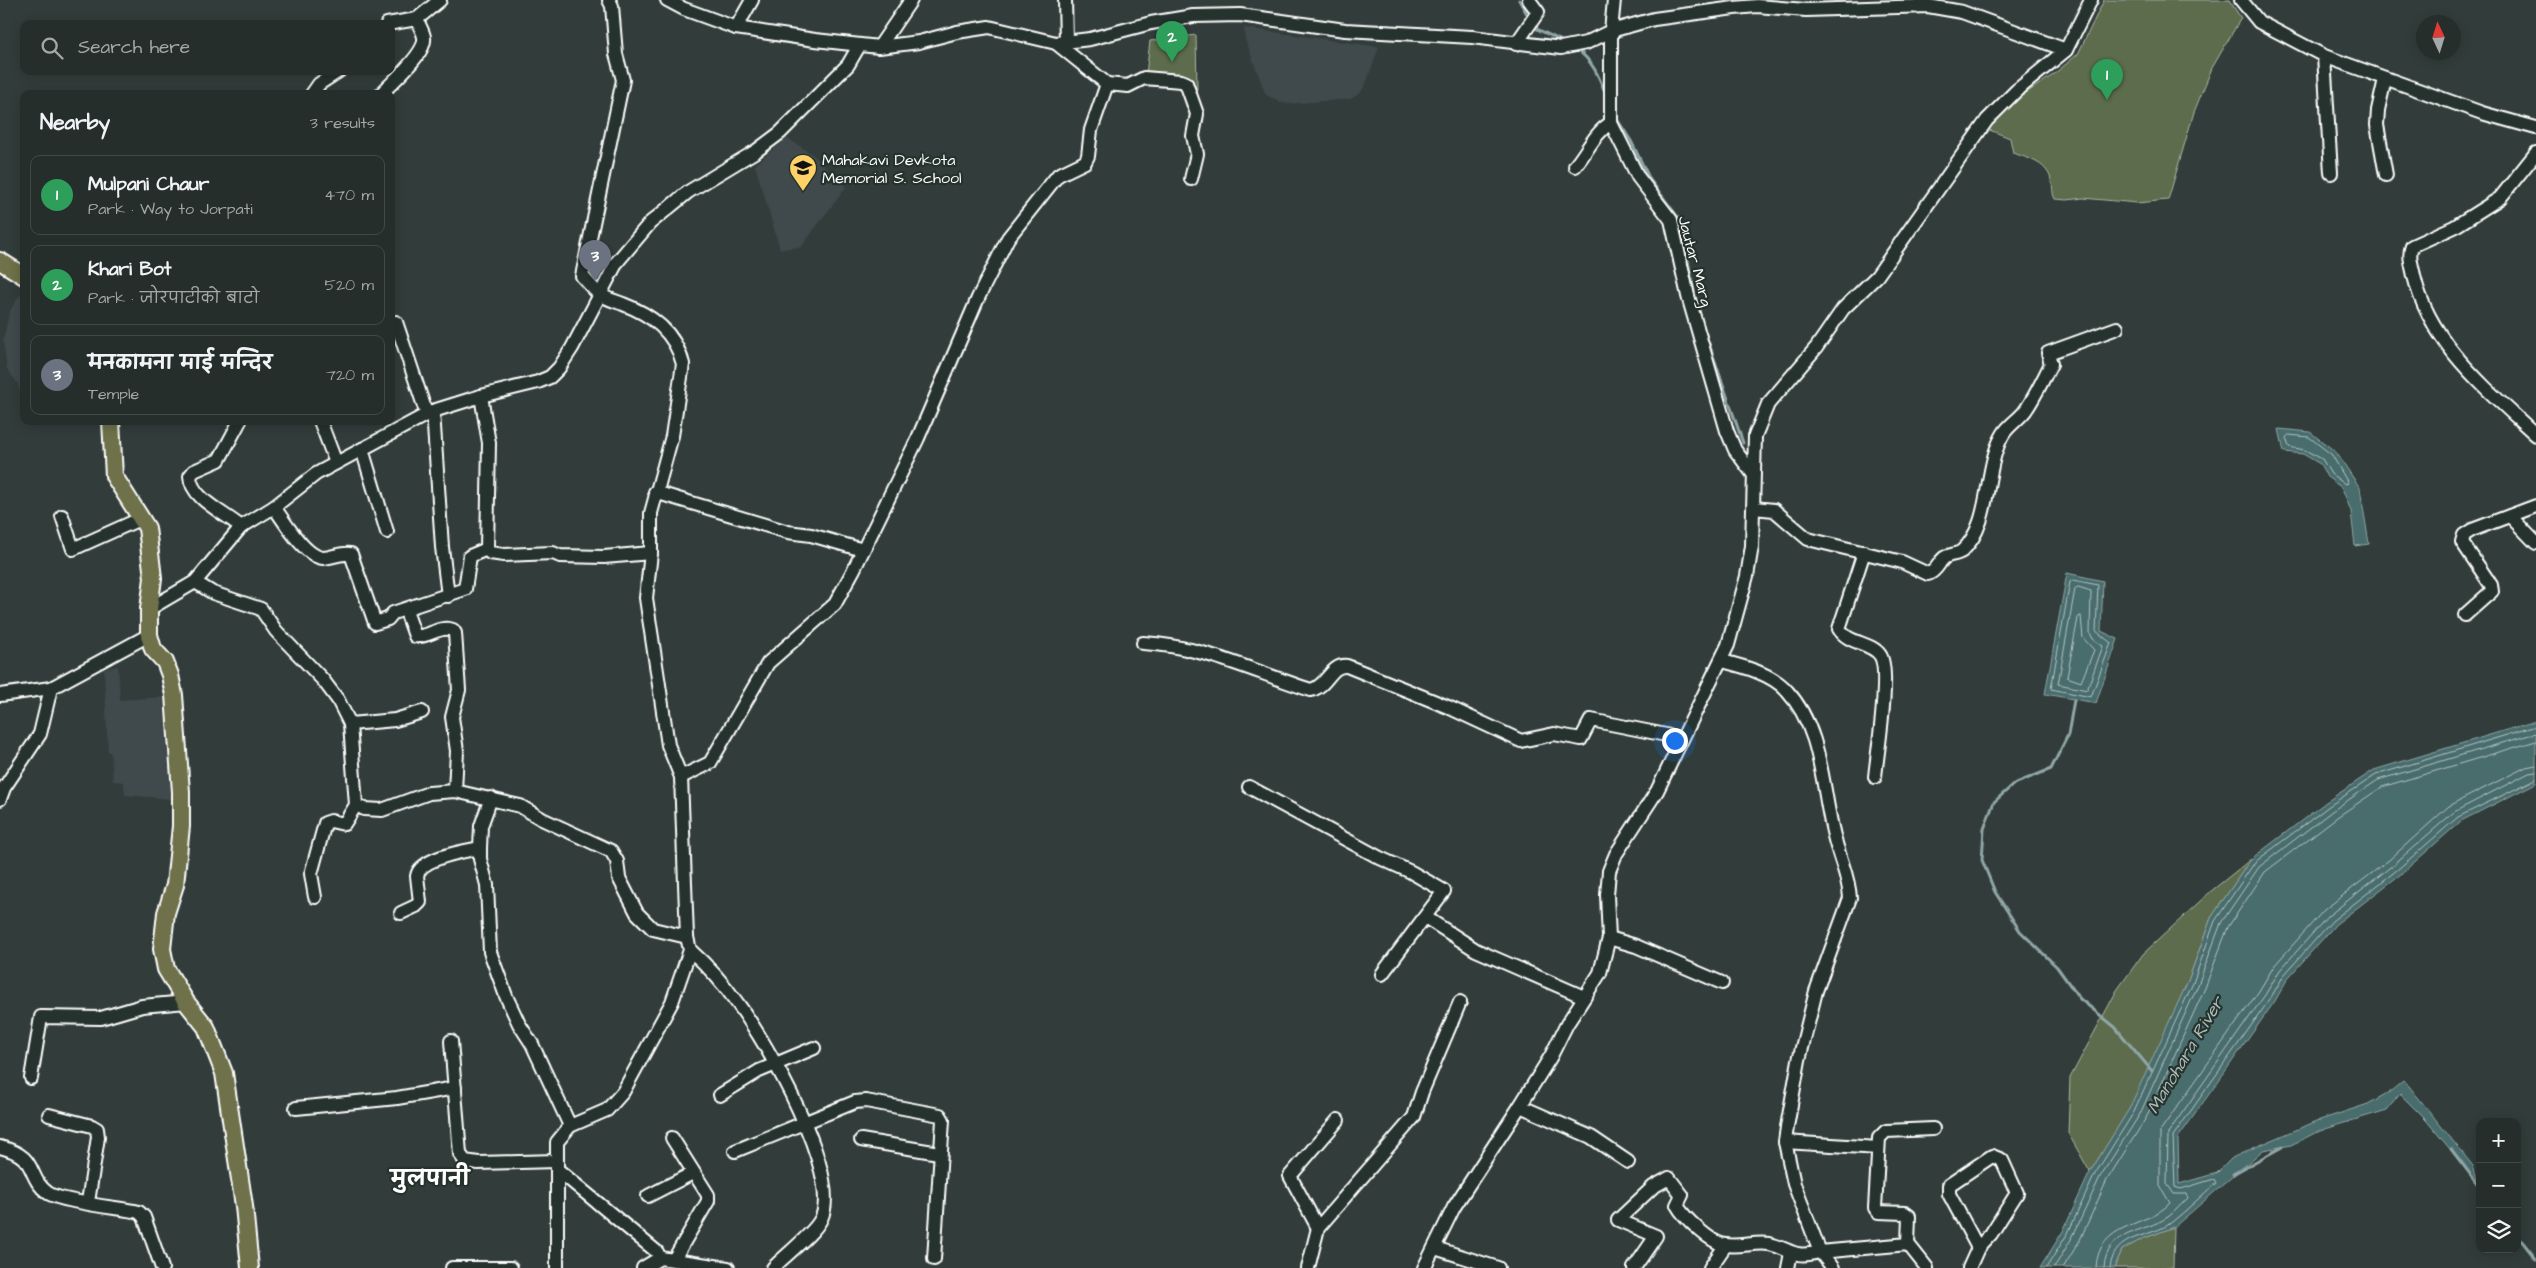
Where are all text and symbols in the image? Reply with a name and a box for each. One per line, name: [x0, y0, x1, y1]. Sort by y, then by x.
north arrow: [2416, 15, 2461, 60]
search box: [20, 20, 395, 75]
pin: 2: [1156, 21, 1188, 62]
icon: search: [38, 34, 66, 62]
text: Search here: [78, 34, 190, 61]
pin: 1: [2091, 59, 2123, 100]
text: Nearby: [40, 108, 110, 137]
text: 3 results: [310, 112, 375, 134]
place label: Mahakavi Devkota Memorial S. School: [822, 149, 961, 189]
school or university icon: Mahakavi Devkota Memorial S. School: [788, 153, 818, 192]
text: Mulpani Chaur: [88, 171, 209, 198]
text: 1: [56, 184, 58, 206]
text: 470 m: [324, 184, 374, 206]
text: Park · Way to Jorpati: [88, 198, 253, 220]
street label: Jautar Marg: [1671, 213, 1718, 309]
pin: 3: [579, 240, 611, 281]
text: Khari Bot: [88, 256, 171, 283]
text: 2: [52, 274, 62, 296]
text: 520 m: [325, 274, 374, 296]
text: Park · जोरपाटीको बाटो: [88, 287, 259, 309]
text: मनकामना माई मन्दिर: [88, 350, 272, 377]
text: 3: [53, 364, 61, 386]
text: 720 m: [326, 364, 374, 386]
text: Temple: [88, 383, 139, 405]
your location: [1662, 728, 1688, 754]
water label: Manohara River: [2141, 990, 2231, 1118]
map controls: [2476, 1118, 2521, 1253]
button: +: [2476, 1118, 2521, 1163]
district label: मुलपानी: [388, 1162, 471, 1193]
button: −: [2476, 1163, 2521, 1208]
button: layers: [2476, 1208, 2521, 1253]

